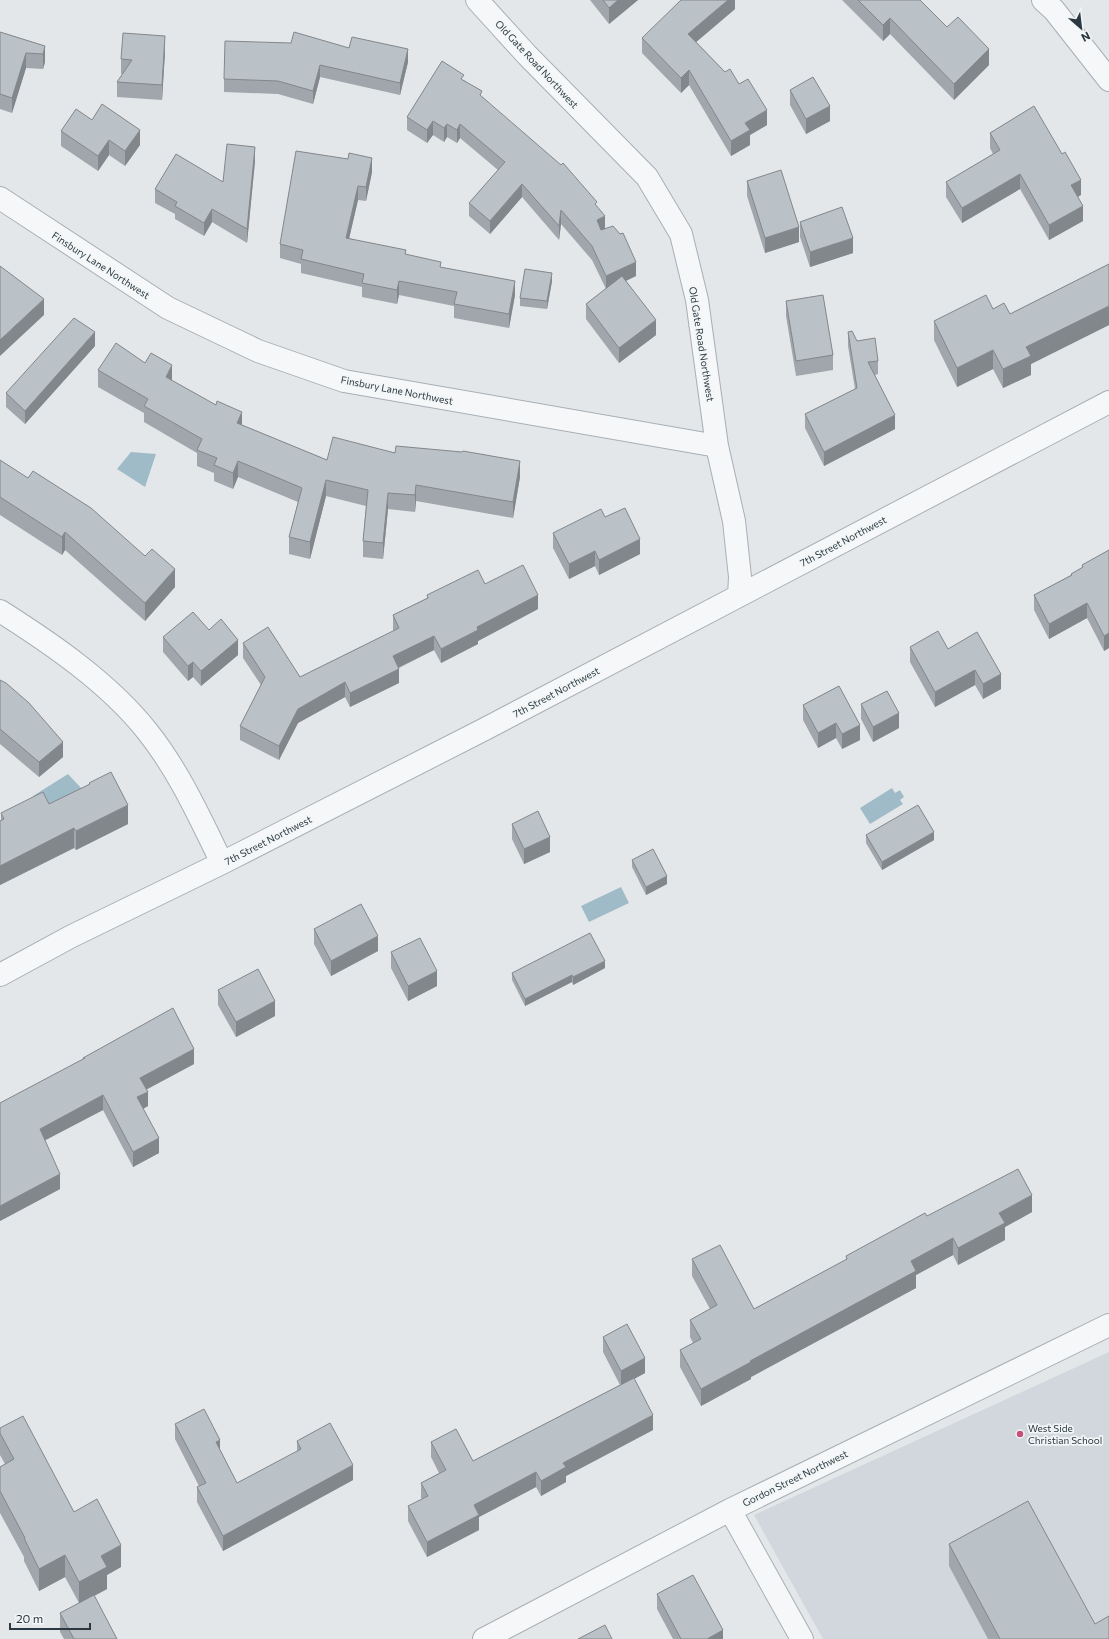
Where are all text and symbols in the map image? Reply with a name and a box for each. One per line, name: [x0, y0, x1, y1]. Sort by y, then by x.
north arrow: [1061, 8, 1101, 48]
street label: Old Gate Road Northwest: [493, 17, 581, 111]
text: N: [1079, 30, 1093, 45]
street label: Finsbury Lane Northwest: [50, 229, 152, 301]
street label: Old Gate Road Northwest: [687, 286, 717, 402]
street label: Finsbury Lane Northwest: [340, 373, 454, 407]
street label: 7th Street Northwest: [798, 513, 888, 569]
street label: 7th Street Northwest: [511, 664, 601, 720]
street label: 7th Street Northwest: [222, 813, 314, 867]
place label: West Side Christian School: [1028, 1422, 1102, 1446]
marker: West Side Christian School: [1015, 1429, 1025, 1439]
street label: Gordon Street Northwest: [740, 1447, 850, 1509]
scale bar: [10, 1605, 90, 1631]
text: 20 m: [16, 1611, 43, 1625]

